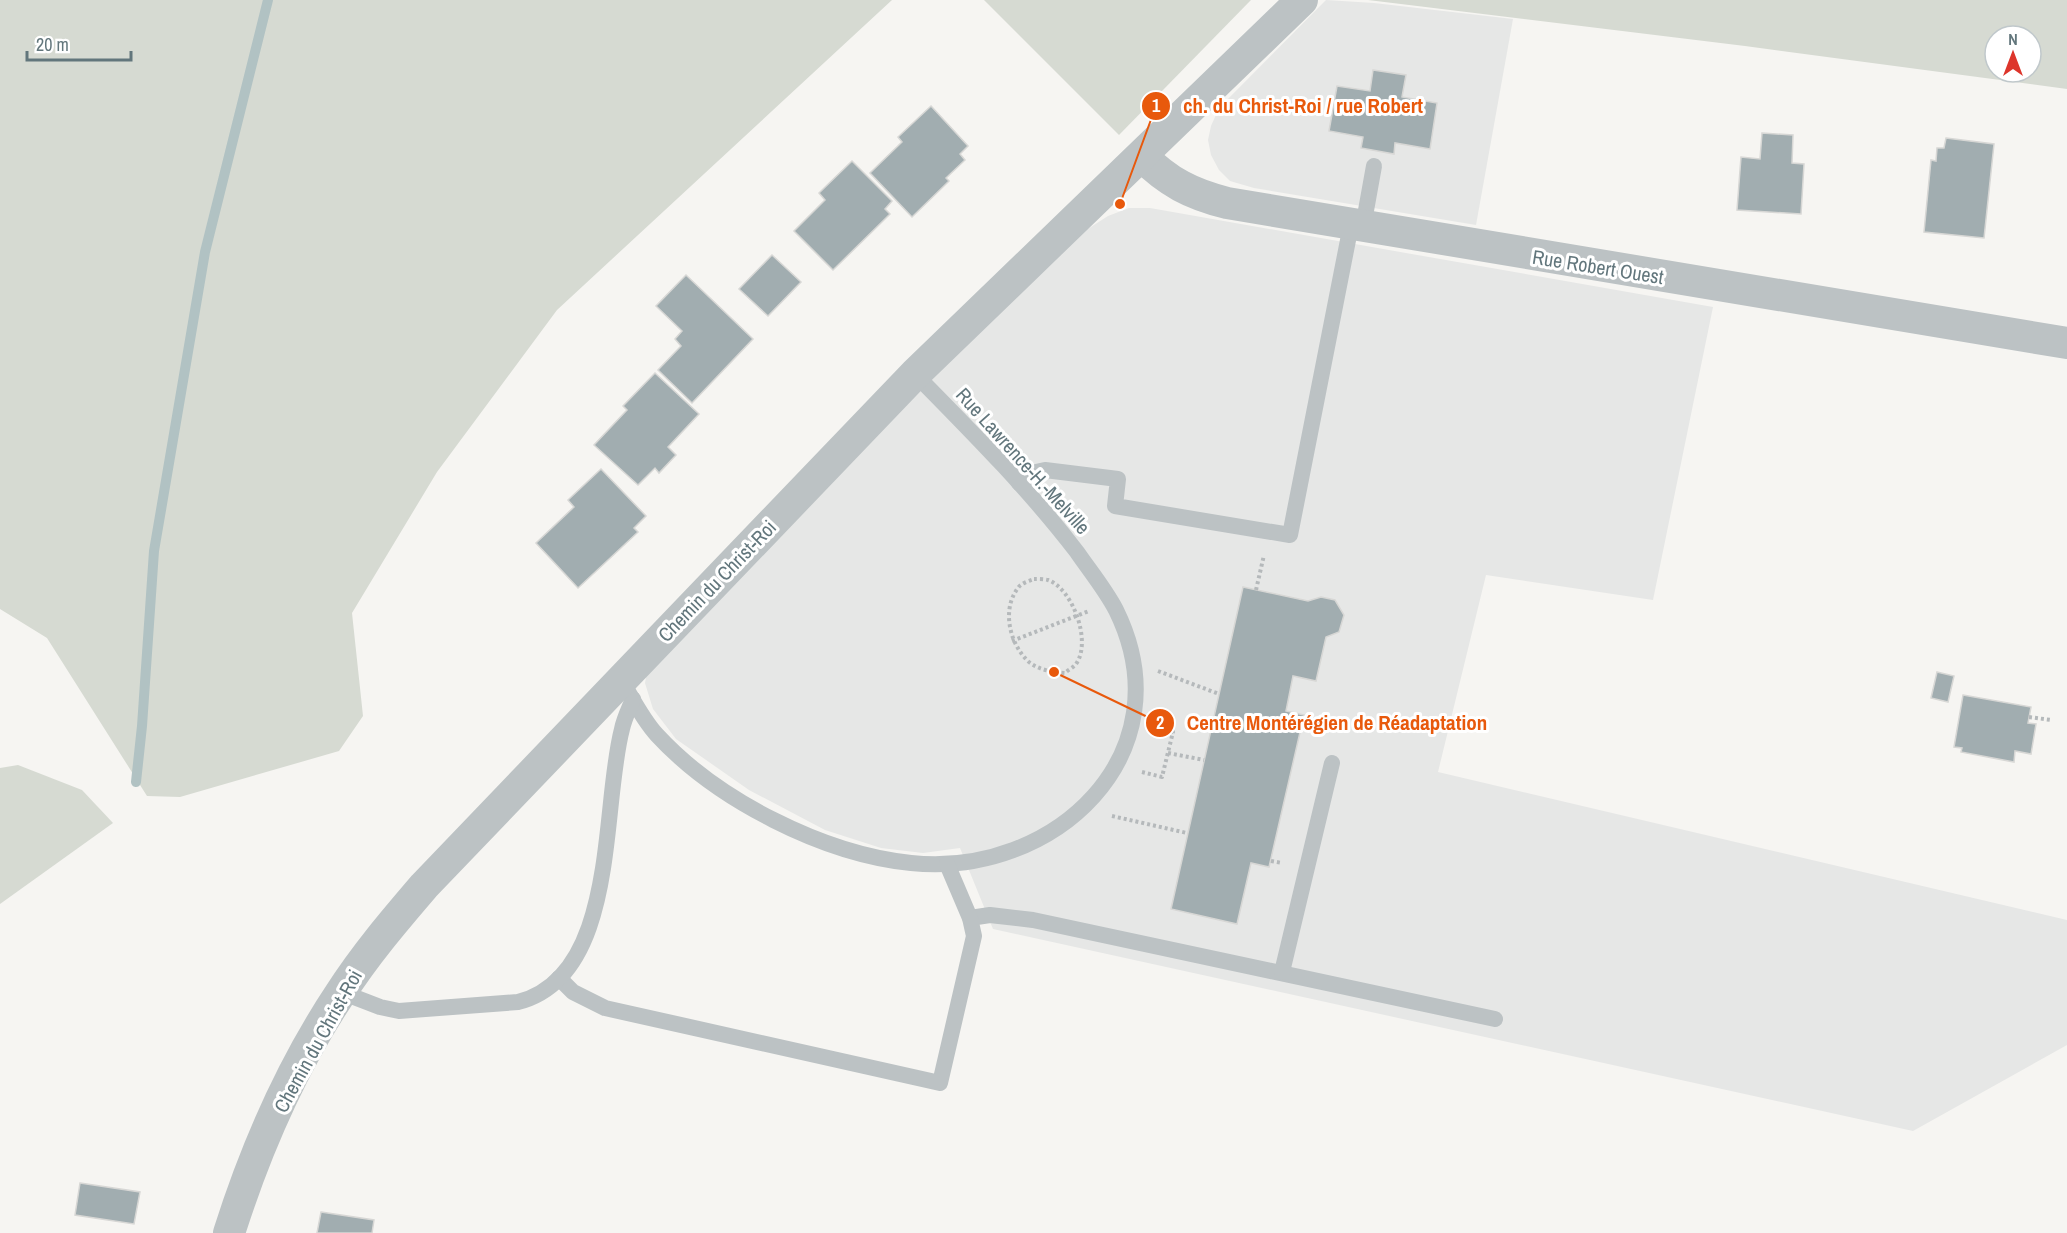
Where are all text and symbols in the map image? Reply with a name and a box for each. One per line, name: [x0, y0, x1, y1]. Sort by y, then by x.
scale bar: [27, 24, 130, 62]
north arrow: [1983, 24, 2043, 84]
text: N: [2008, 28, 2018, 50]
text: 20 m: [36, 32, 69, 57]
callout: ch. du Christ-Roi / rue Robert: [1141, 86, 1435, 125]
text: ch. du Christ-Roi / rue Robert: [1183, 91, 1423, 120]
text: 1: [1152, 93, 1161, 118]
street label: Rue Robert Ouest: [1531, 243, 1666, 290]
street label: Rue Lawrence-H.-Melville: [950, 382, 1097, 540]
street label: Chemin du Christ-Roi: [652, 514, 782, 647]
callout: Centre Montérégien de Réadaptation: [1145, 703, 1500, 742]
text: Centre Montérégien de Réadaptation: [1187, 708, 1487, 737]
text: 2: [1156, 710, 1164, 735]
street label: Chemin du Christ-Roi: [267, 964, 368, 1117]

